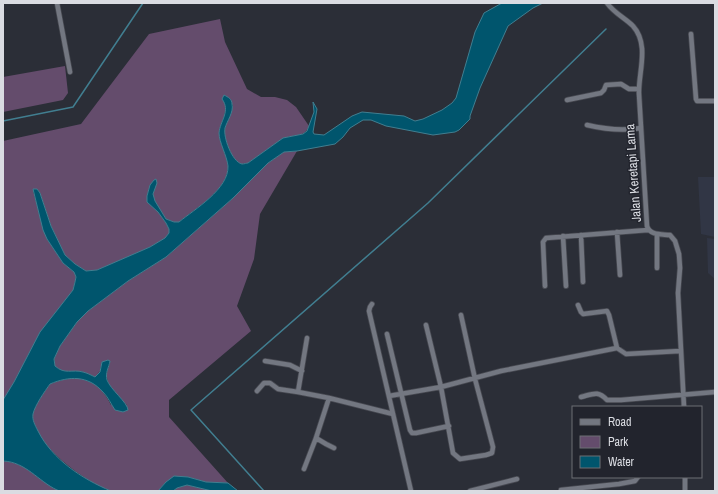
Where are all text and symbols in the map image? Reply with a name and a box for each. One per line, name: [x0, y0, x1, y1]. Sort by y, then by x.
street label: Jalan Keretapi Lama: [621, 123, 645, 223]
legend: [572, 406, 702, 478]
text: Road: [608, 414, 632, 430]
text: Park: [608, 434, 628, 450]
text: Water: [608, 454, 635, 470]

